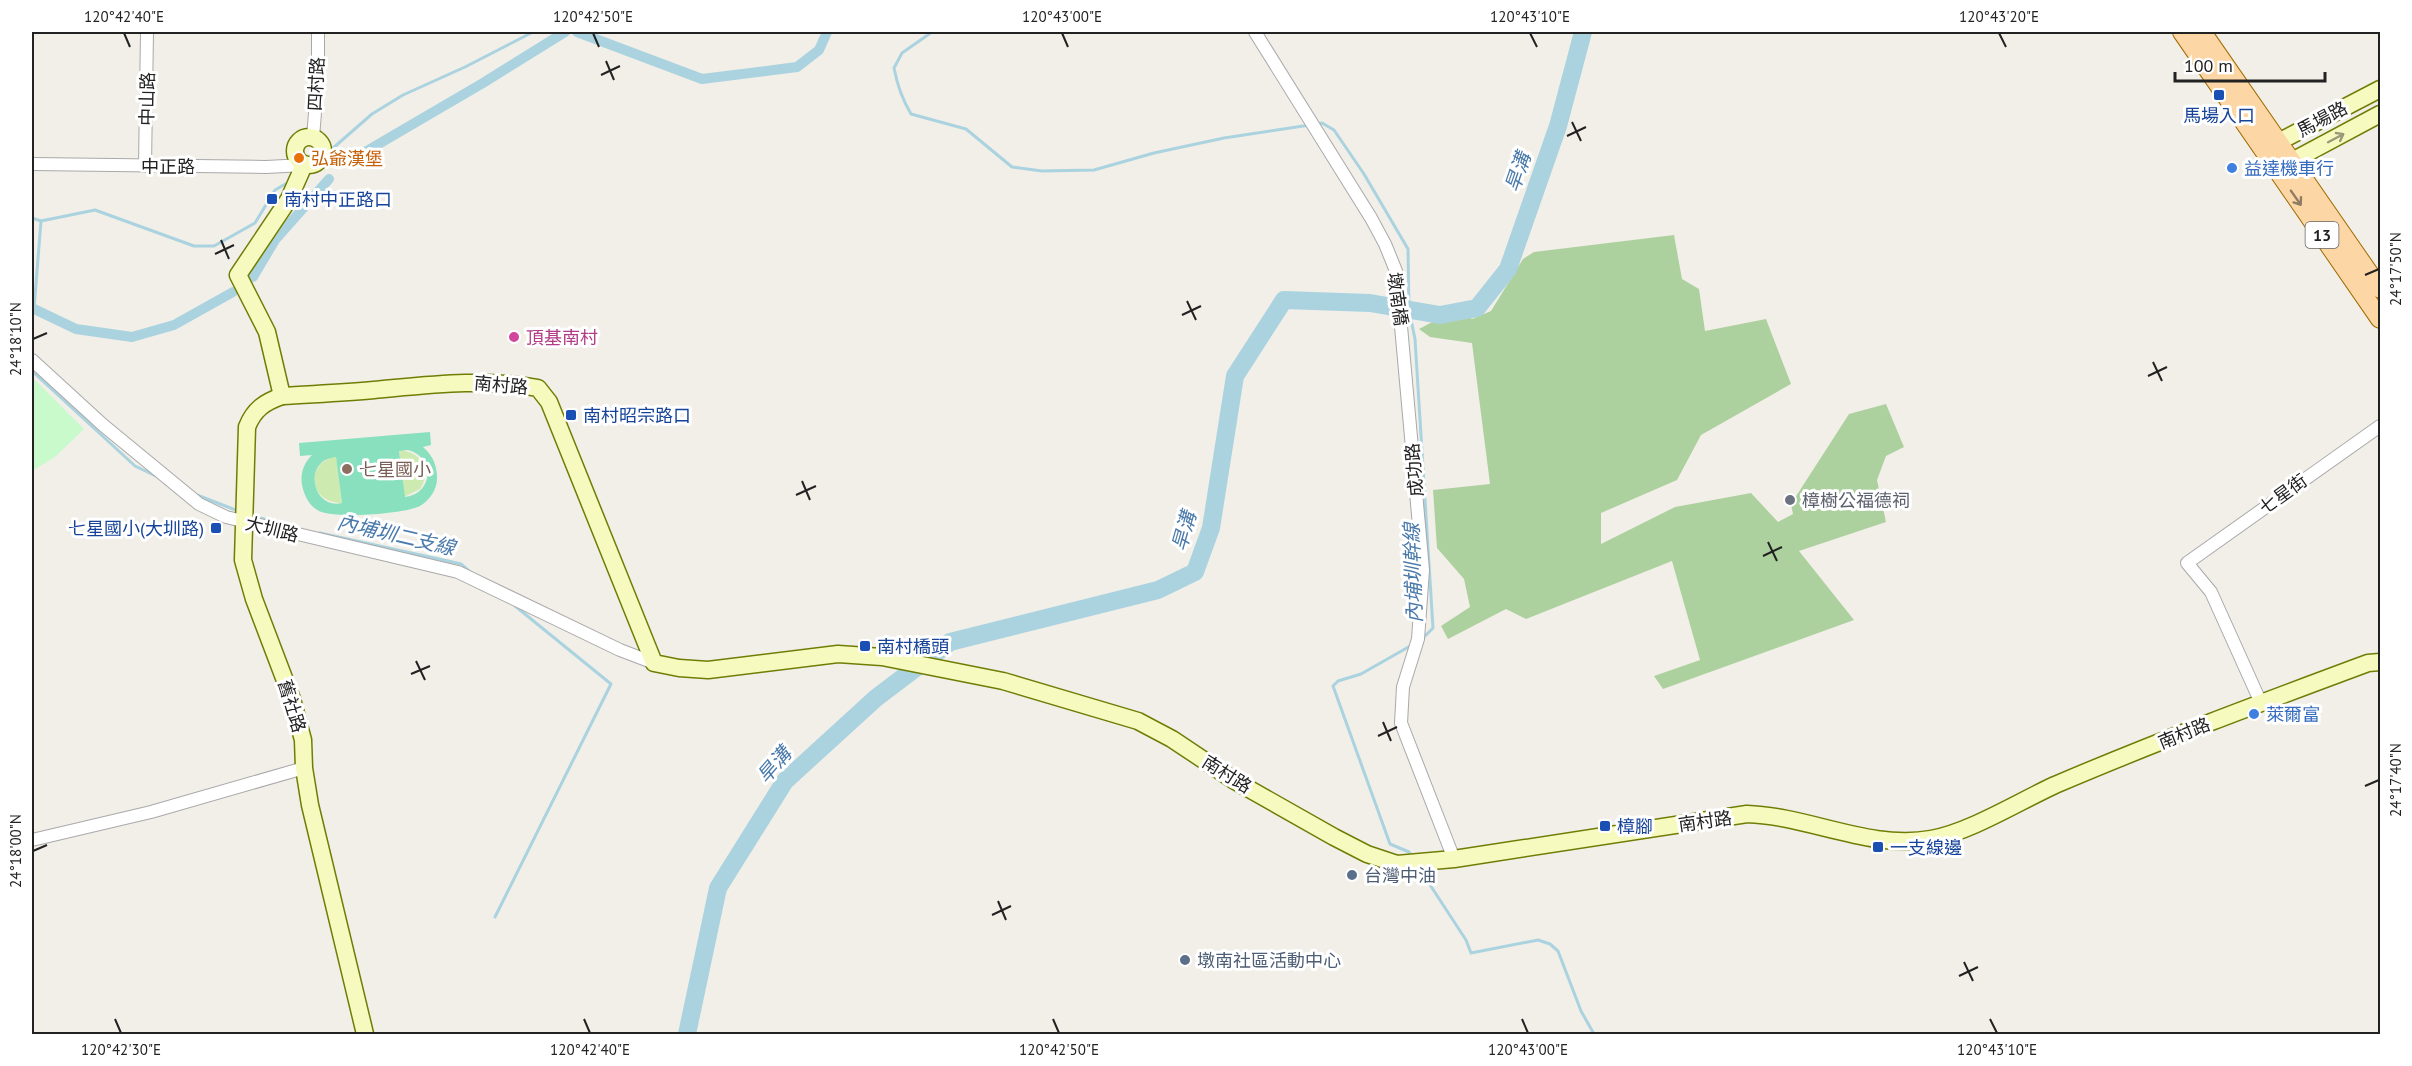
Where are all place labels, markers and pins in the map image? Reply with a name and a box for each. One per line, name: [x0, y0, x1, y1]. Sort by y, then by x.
marker: 馬場入口: [2212, 88, 2226, 102]
place label: 馬場入口: [2183, 104, 2255, 127]
place label: 弘爺漢堡: [311, 147, 383, 170]
marker: 弘爺漢堡: [292, 151, 306, 165]
place label: 益達機車行: [2244, 157, 2334, 180]
marker: 益達機車行: [2225, 161, 2239, 175]
place label: 南村中正路口: [284, 188, 392, 211]
marker: 南村中正路口: [265, 192, 279, 206]
place label: 頂基南村: [526, 326, 598, 349]
marker: 頂基南村: [507, 330, 521, 344]
place label: 南村昭宗路口: [583, 404, 691, 427]
marker: 南村昭宗路口: [564, 408, 578, 422]
place label: 七星國小: [359, 458, 431, 481]
marker: 七星國小: [340, 462, 354, 476]
place label: 樟樹公福德祠: [1802, 489, 1910, 512]
marker: 樟樹公福德祠: [1783, 493, 1797, 507]
place label: 七星國小(大圳路): [68, 517, 204, 540]
marker: 七星國小(大圳路): [209, 521, 223, 535]
place label: 南村橋頭: [877, 635, 949, 658]
marker: 南村橋頭: [858, 639, 872, 653]
place label: 萊爾富: [2266, 703, 2320, 726]
marker: 萊爾富: [2247, 707, 2261, 721]
place label: 樟腳: [1617, 815, 1653, 838]
marker: 樟腳: [1598, 819, 1612, 833]
place label: 一支線邊: [1890, 836, 1962, 859]
marker: 一支線邊: [1871, 840, 1885, 854]
place label: 台灣中油: [1364, 864, 1436, 887]
marker: 台灣中油: [1345, 868, 1359, 882]
place label: 墩南社區活動中心: [1197, 949, 1341, 972]
marker: 墩南社區活動中心: [1178, 953, 1192, 967]

